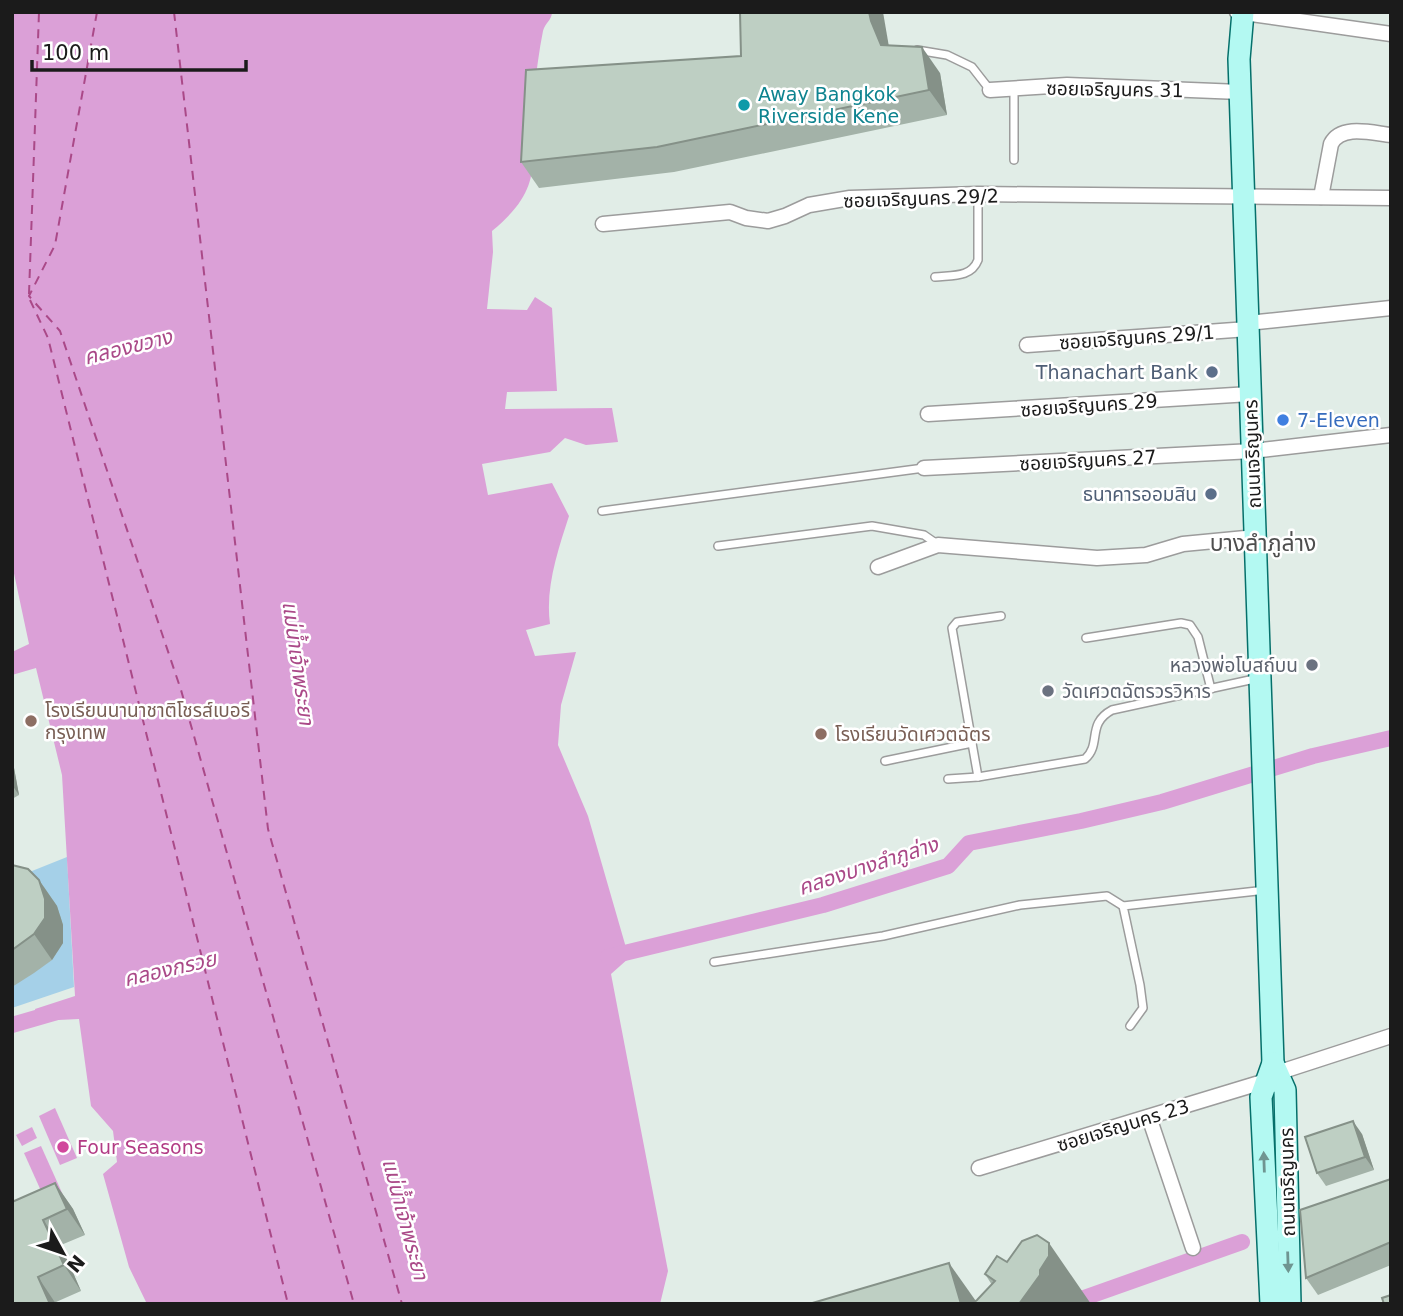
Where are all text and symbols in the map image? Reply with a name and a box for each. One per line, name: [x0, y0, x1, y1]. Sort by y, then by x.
scale bar: [32, 28, 245, 72]
text: 100 m: [42, 41, 109, 65]
street label: ซอยเจริญนคร 31: [1046, 77, 1184, 101]
place label: Away Bangkok Riverside Kene: [758, 83, 899, 127]
marker: Away Bangkok Riverside Kene: [736, 97, 752, 113]
street label: ซอยเจริญนคร 29/2: [843, 184, 999, 212]
street label: ซอยเจริญนคร 29/1: [1059, 321, 1215, 353]
water label: คลองขวาง: [82, 324, 176, 370]
place label: Thanachart Bank: [1035, 361, 1198, 383]
marker: Thanachart Bank: [1204, 364, 1220, 380]
street label: ซอยเจริญนคร 29: [1020, 389, 1158, 421]
street label: ถนนเจริญนคร: [1239, 399, 1265, 509]
place label: 7-Eleven: [1297, 409, 1380, 431]
marker: 7-Eleven: [1275, 412, 1291, 428]
street label: ซอยเจริญนคร 27: [1019, 445, 1157, 475]
place label: ธนาคารออมสิน: [1083, 483, 1197, 505]
marker: ธนาคารออมสิน: [1203, 486, 1219, 502]
district label: บางลำภูล่าง: [1210, 530, 1316, 558]
water label: แม่น้ำเจ้าพระยา: [277, 599, 322, 728]
place label: หลวงพ่อโบสถ์บน: [1170, 654, 1298, 676]
marker: หลวงพ่อโบสถ์บน: [1304, 657, 1320, 673]
place label: วัดเศวตฉัตรวรวิหาร: [1062, 680, 1211, 702]
marker: วัดเศวตฉัตรวรวิหาร: [1040, 683, 1056, 699]
place label: โรงเรียนนานาชาติโชรส์เบอรี กรุงเทพ: [45, 699, 250, 744]
marker: โรงเรียนนานาชาติโชรส์เบอรี กรุงเทพ: [23, 713, 39, 729]
place label: โรงเรียนวัดเศวตฉัตร: [835, 723, 990, 745]
marker: โรงเรียนวัดเศวตฉัตร: [813, 726, 829, 742]
water label: คลองบางลำภูล่าง: [795, 832, 943, 901]
water label: คลองกรวย: [122, 946, 220, 991]
street label: ซอยเจริญนคร 23: [1054, 1094, 1192, 1156]
street label: ถนนเจริญนคร: [1275, 1127, 1299, 1237]
place label: Four Seasons: [77, 1136, 204, 1158]
marker: Four Seasons: [55, 1139, 71, 1155]
one-way arrow: [1259, 1151, 1270, 1173]
water label: แม่น้ำเจ้าพระยา: [377, 1155, 436, 1284]
north arrow: [28, 1218, 98, 1288]
text: N: [62, 1251, 90, 1277]
one-way arrow: [1283, 1251, 1294, 1273]

